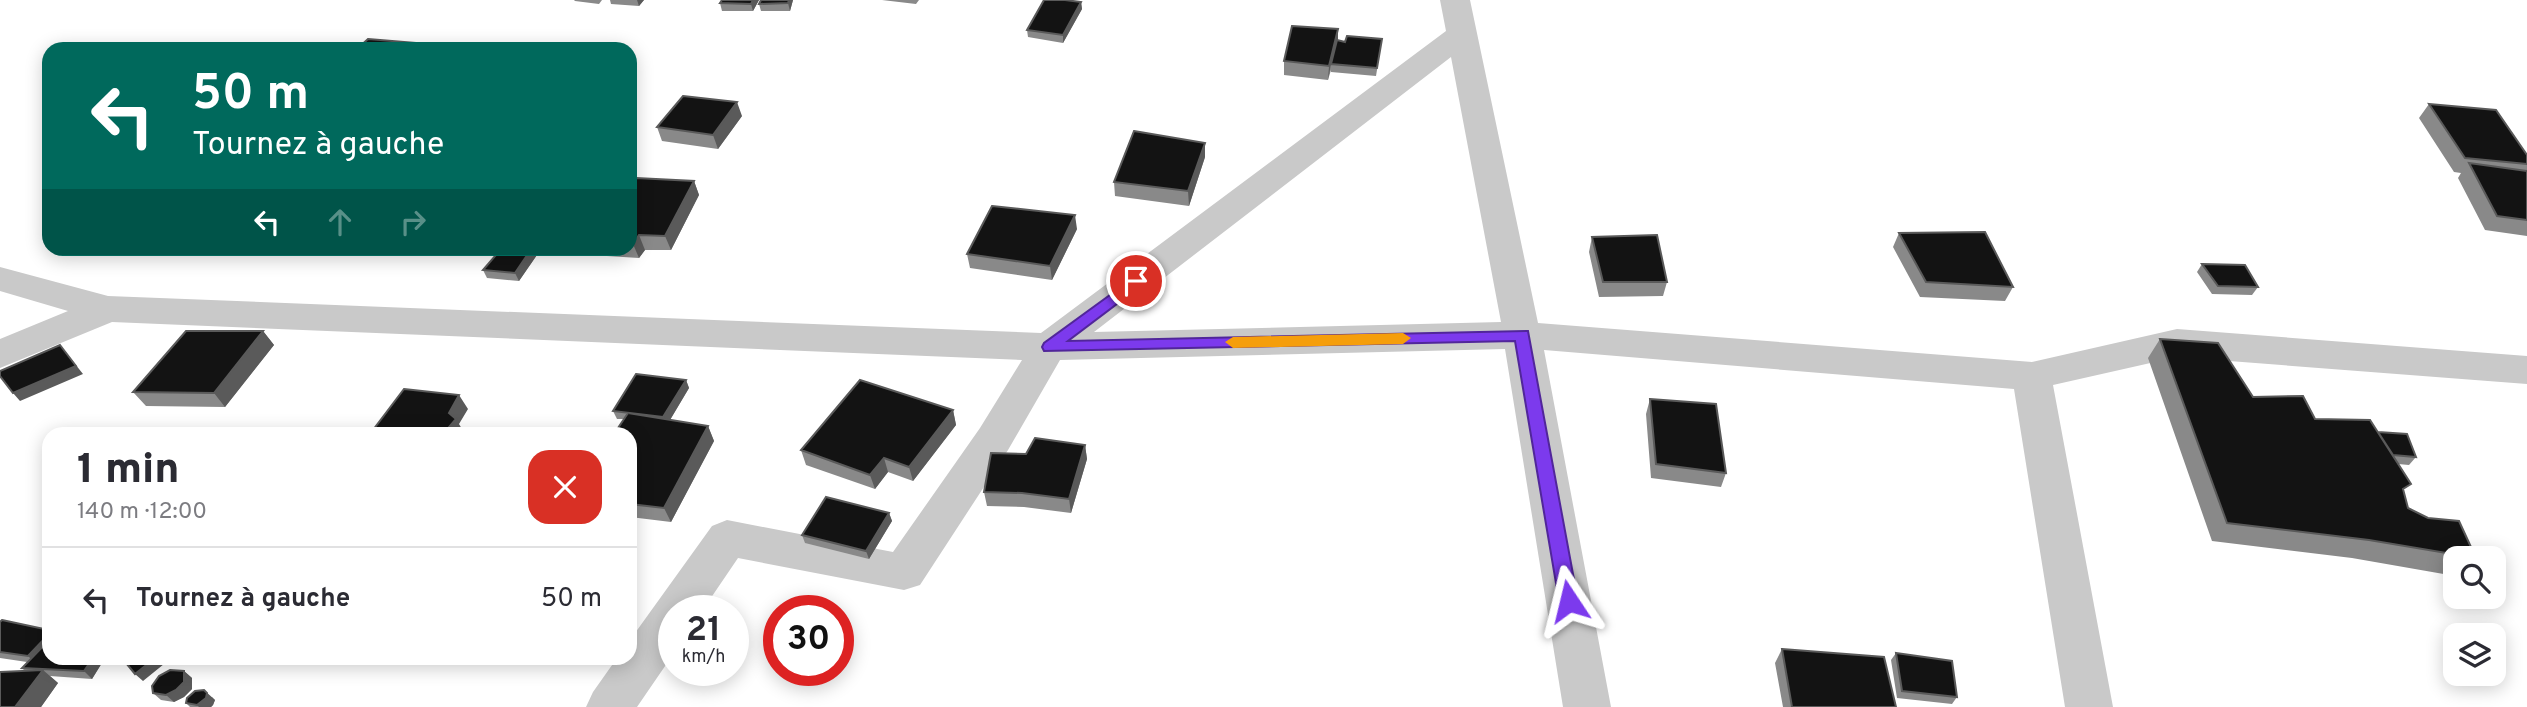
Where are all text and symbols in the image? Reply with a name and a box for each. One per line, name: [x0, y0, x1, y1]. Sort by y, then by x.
text: 50 m: [192, 65, 309, 127]
icon: left: [77, 70, 168, 161]
text: Tournez à gauche: [192, 126, 444, 166]
icon: left: [248, 203, 286, 241]
icon: ahead: [321, 203, 359, 241]
icon: right: [394, 203, 432, 241]
pin: [1106, 251, 1166, 311]
icon: arrive: [1117, 262, 1155, 300]
text: 1 min: [77, 445, 180, 498]
button: close: [528, 450, 602, 524]
text: 140 m · 12:00: [77, 498, 207, 527]
map controls: [2443, 546, 2506, 686]
button: search: [2443, 546, 2506, 609]
position arrow: [1532, 564, 1606, 638]
icon: left: [77, 581, 115, 619]
text: Tournez à gauche: [136, 583, 350, 616]
text: 50 m: [541, 583, 602, 616]
speed limit sign: 30: [763, 595, 854, 686]
text: 21: [686, 609, 721, 653]
button: layers: [2443, 623, 2506, 686]
text: km/h: [682, 646, 725, 669]

